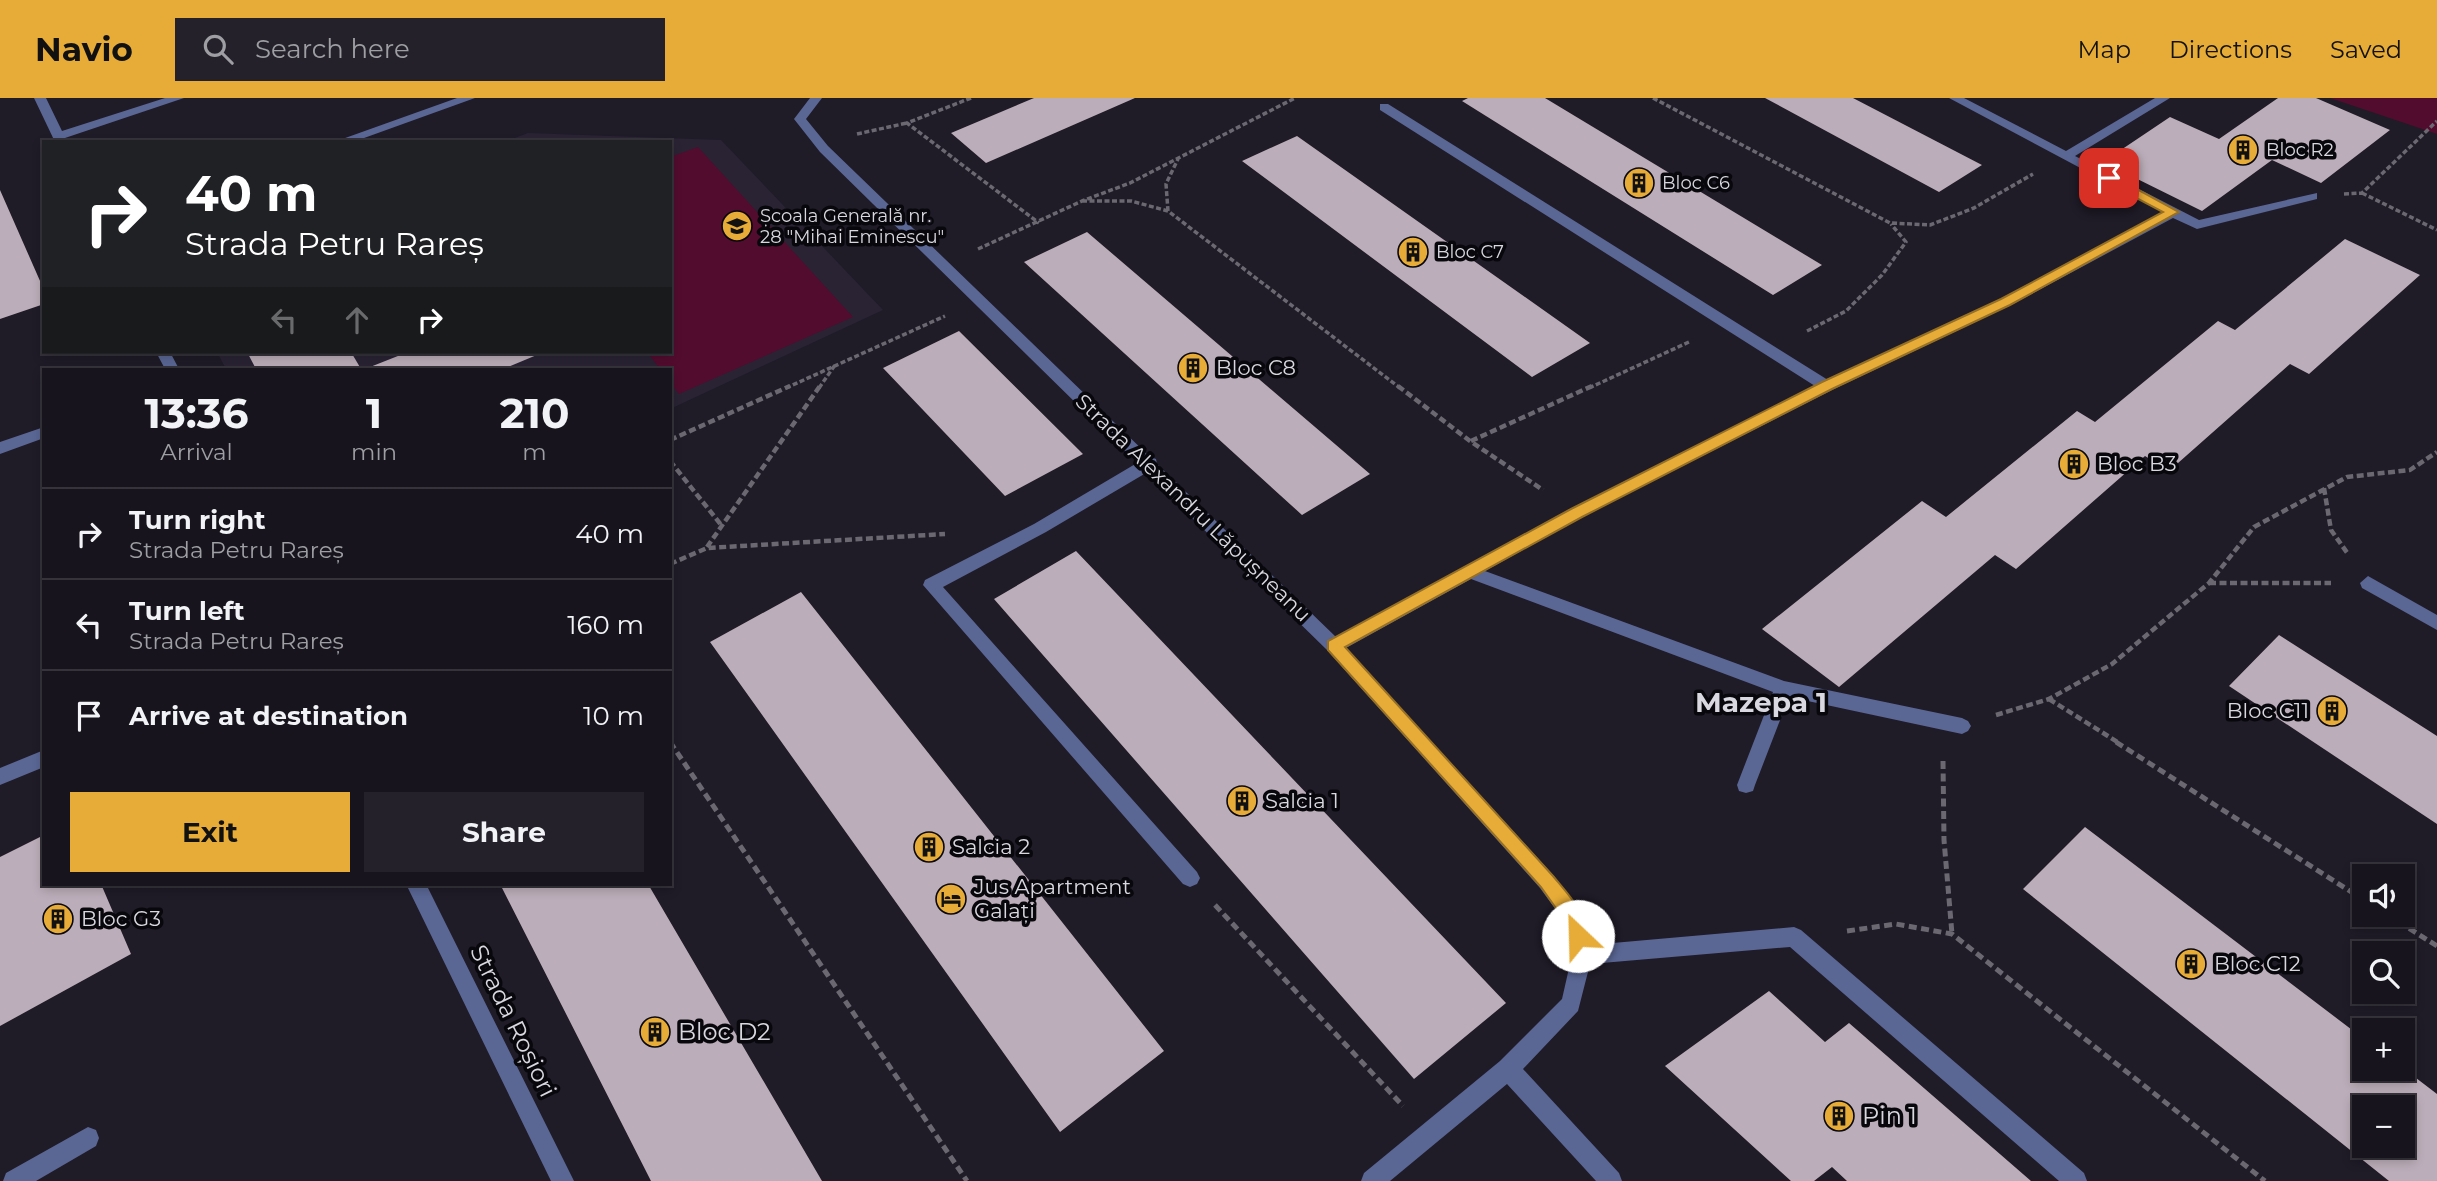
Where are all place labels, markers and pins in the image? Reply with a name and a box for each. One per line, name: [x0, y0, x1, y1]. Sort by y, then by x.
building icon: Bloc R2: [2226, 133, 2260, 167]
place label: Bloc R2: [2266, 139, 2334, 161]
pin: [2079, 148, 2139, 208]
building icon: Bloc C6: [1622, 166, 1656, 200]
place label: Bloc C6: [1662, 172, 1730, 194]
place label: Școala Generală nr. 28 "Mihai Eminescu": [760, 205, 944, 248]
school or university icon: Școala Generală nr. 28 "Mihai Eminescu": [720, 209, 754, 243]
building icon: Bloc C7: [1396, 235, 1430, 269]
place label: Bloc C7: [1436, 241, 1504, 263]
building icon: Bloc C8: [1176, 351, 1210, 385]
place label: Bloc C8: [1216, 355, 1296, 380]
building icon: Bloc B3: [2057, 447, 2091, 481]
place label: Bloc B3: [2097, 451, 2177, 476]
building icon: Bloc C11: [2315, 694, 2349, 728]
place label: Bloc C11: [2227, 698, 2309, 723]
building icon: Salcia 1: [1225, 784, 1259, 818]
place label: Salcia 1: [1265, 788, 1339, 813]
building icon: Salcia 2: [912, 830, 946, 864]
place label: Salcia 2: [952, 834, 1030, 859]
place label: Jus Apartment Galați: [973, 874, 1131, 924]
hotel icon: Jus Apartment Galați: [934, 882, 968, 916]
building icon: Bloc G3: [41, 902, 75, 936]
place label: Bloc G3: [81, 906, 161, 931]
building icon: Bloc C12: [2174, 947, 2208, 981]
place label: Bloc C12: [2214, 951, 2301, 976]
building icon: Bloc D2: [638, 1015, 672, 1049]
place label: Bloc D2: [678, 1017, 771, 1046]
building icon: Pin 1: [1822, 1099, 1856, 1133]
place label: Pin 1: [1862, 1101, 1917, 1130]

